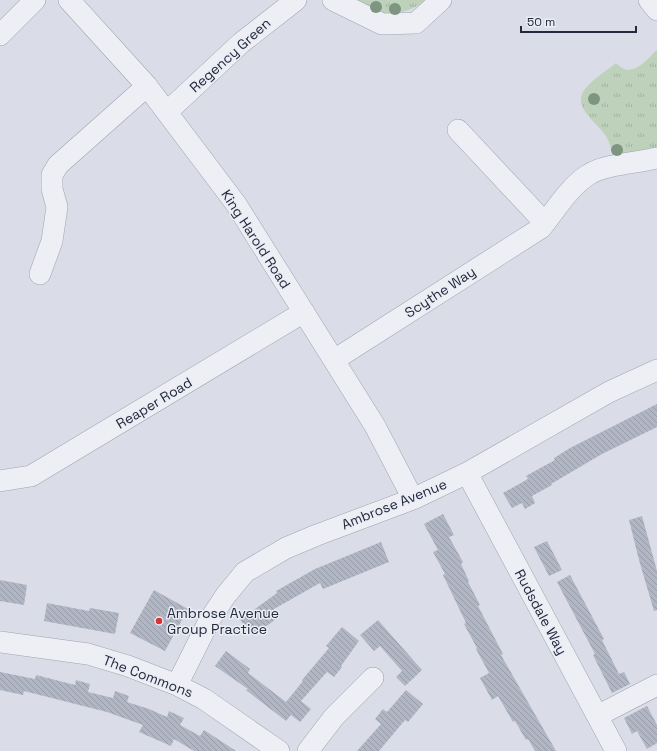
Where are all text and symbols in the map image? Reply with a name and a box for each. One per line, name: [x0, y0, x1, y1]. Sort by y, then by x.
scale bar: [521, 8, 636, 34]
street label: Regency Green: [186, 14, 274, 96]
text: 50 m: [527, 14, 555, 30]
street label: King Harold Road: [217, 186, 295, 292]
street label: Scythe Way: [401, 262, 479, 322]
street label: Reaper Road: [113, 373, 195, 433]
street label: Ambrose Avenue: [339, 475, 449, 533]
street label: Rudsdale Way: [511, 566, 571, 658]
place label: Ambrose Avenue Group Practice: [167, 604, 279, 638]
marker: Ambrose Avenue Group Practice: [154, 616, 164, 626]
street label: The Commons: [100, 651, 196, 701]

